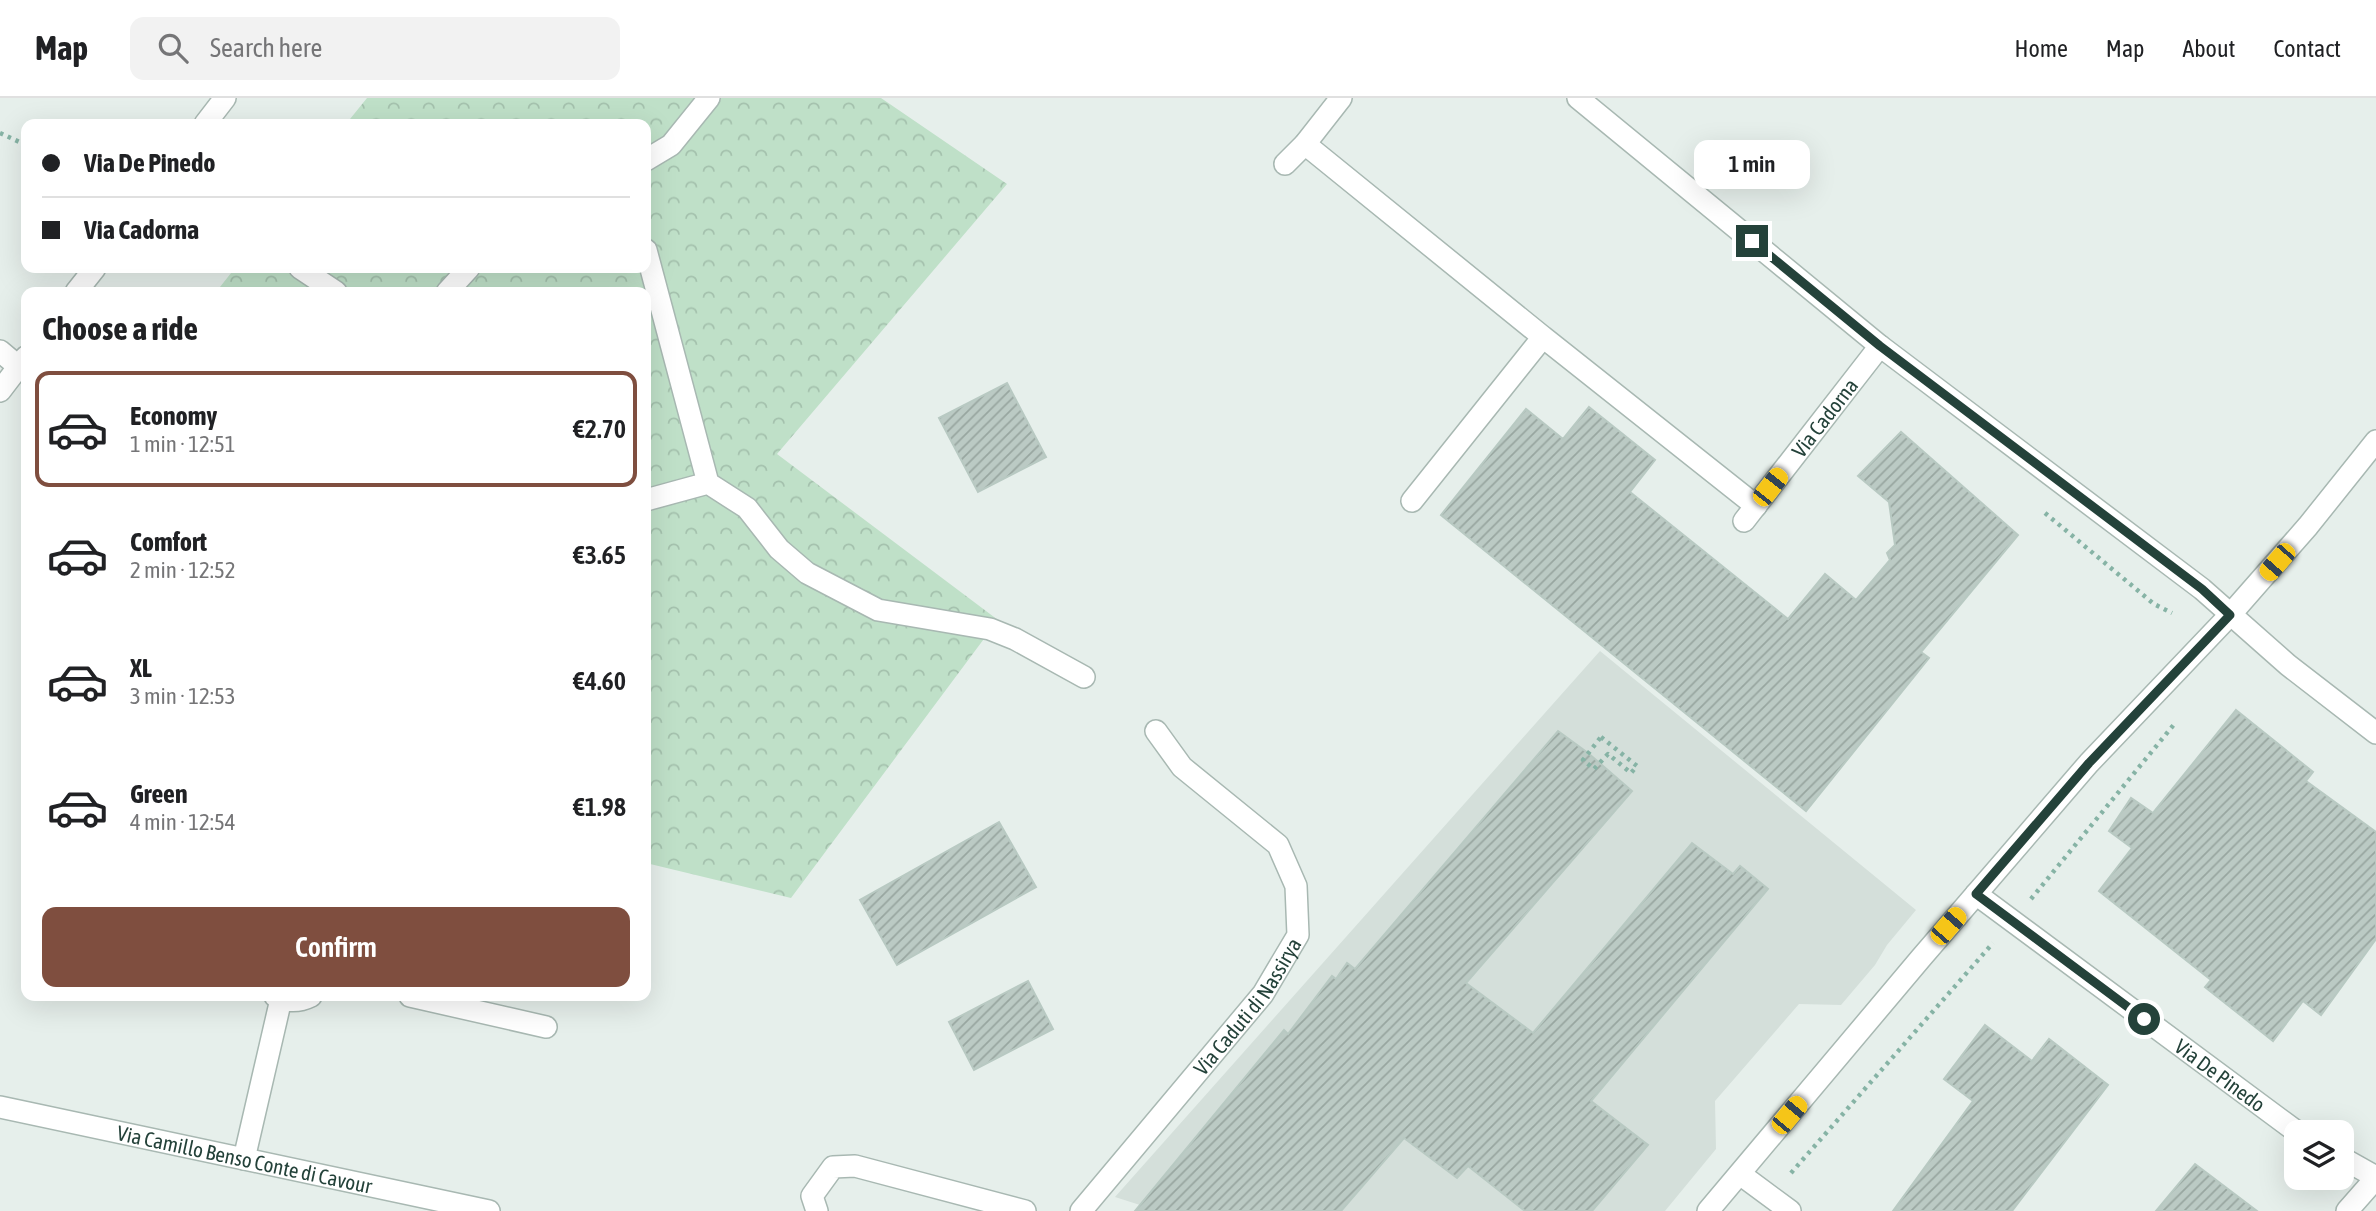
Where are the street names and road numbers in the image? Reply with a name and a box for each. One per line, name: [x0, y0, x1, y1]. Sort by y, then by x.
street label: Via Cadorna: [1786, 373, 1862, 462]
street label: Via Caduti di Nassirya: [1188, 933, 1306, 1080]
street label: Via De Pinedo: [2170, 1034, 2270, 1116]
street label: Via Camillo Benso Conte di Cavour: [115, 1120, 375, 1198]

